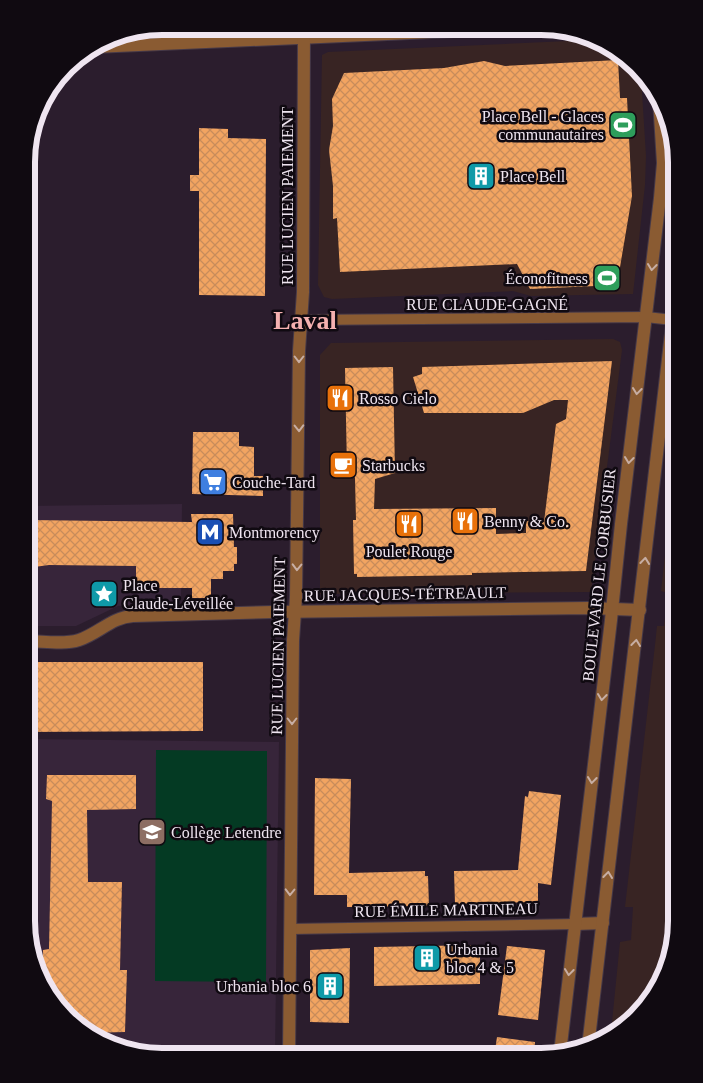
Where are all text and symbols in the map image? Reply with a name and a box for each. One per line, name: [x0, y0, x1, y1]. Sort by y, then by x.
street label: RUE LUCIEN PAIEMENT: [279, 107, 296, 285]
place label: Place Bell - Glaces communautaires: [482, 108, 604, 143]
sports icon: Place Bell - Glaces communautaires: [608, 110, 638, 140]
building icon: Place Bell: [466, 161, 496, 191]
place label: Place Bell: [500, 168, 566, 185]
sports icon: Éconofitness: [592, 263, 622, 293]
one-way arrow: [647, 264, 658, 272]
place label: Éconofitness: [505, 269, 588, 287]
street label: RUE CLAUDE-GAGNÉ: [406, 295, 568, 313]
district label: Laval: [273, 306, 337, 335]
one-way arrow: [294, 356, 304, 363]
restaurant icon: Rosso Cielo: [325, 383, 355, 413]
one-way arrow: [632, 387, 643, 395]
place label: Rosso Cielo: [359, 390, 437, 407]
one-way arrow: [294, 424, 304, 432]
cafe icon: Starbucks: [328, 450, 358, 480]
one-way arrow: [624, 456, 634, 464]
place label: Starbucks: [362, 457, 425, 474]
supermarket icon: Couche-Tard: [198, 467, 228, 497]
street label: BOULEVARD LE CORBUSIER: [579, 467, 619, 682]
place label: Couche-Tard: [232, 474, 315, 491]
restaurant icon: Benny & Co.: [450, 506, 480, 536]
restaurant icon: Poulet Rouge: [394, 509, 424, 539]
place label: Benny & Co.: [484, 513, 569, 531]
metro station icon: Montmorency: [195, 517, 225, 547]
place label: Montmorency: [229, 524, 320, 542]
place label: Poulet Rouge: [366, 543, 452, 561]
street label: RUE LUCIEN PAIEMENT: [268, 557, 288, 735]
one-way arrow: [639, 557, 650, 565]
one-way arrow: [292, 564, 302, 572]
place label: Place Claude-Léveillée: [123, 577, 233, 612]
place icon: Place Claude-Léveillée: [89, 579, 119, 609]
street label: RUE JACQUES-TÉTREAULT: [304, 583, 507, 604]
one-way arrow: [630, 639, 641, 647]
one-way arrow: [597, 694, 608, 702]
one-way arrow: [287, 718, 297, 725]
one-way arrow: [587, 776, 598, 784]
school or university icon: Collège Letendre: [137, 817, 167, 847]
place label: Collège Letendre: [171, 824, 282, 842]
one-way arrow: [602, 871, 613, 879]
one-way arrow: [285, 888, 296, 896]
street label: RUE ÉMILE MARTINEAU: [354, 899, 539, 920]
place label: Urbania bloc 4 & 5: [446, 941, 514, 976]
building icon: Urbania bloc 4 & 5: [412, 943, 442, 973]
one-way arrow: [564, 969, 575, 977]
building icon: Urbania bloc 6: [315, 971, 345, 1001]
place label: Urbania bloc 6: [216, 978, 311, 995]

